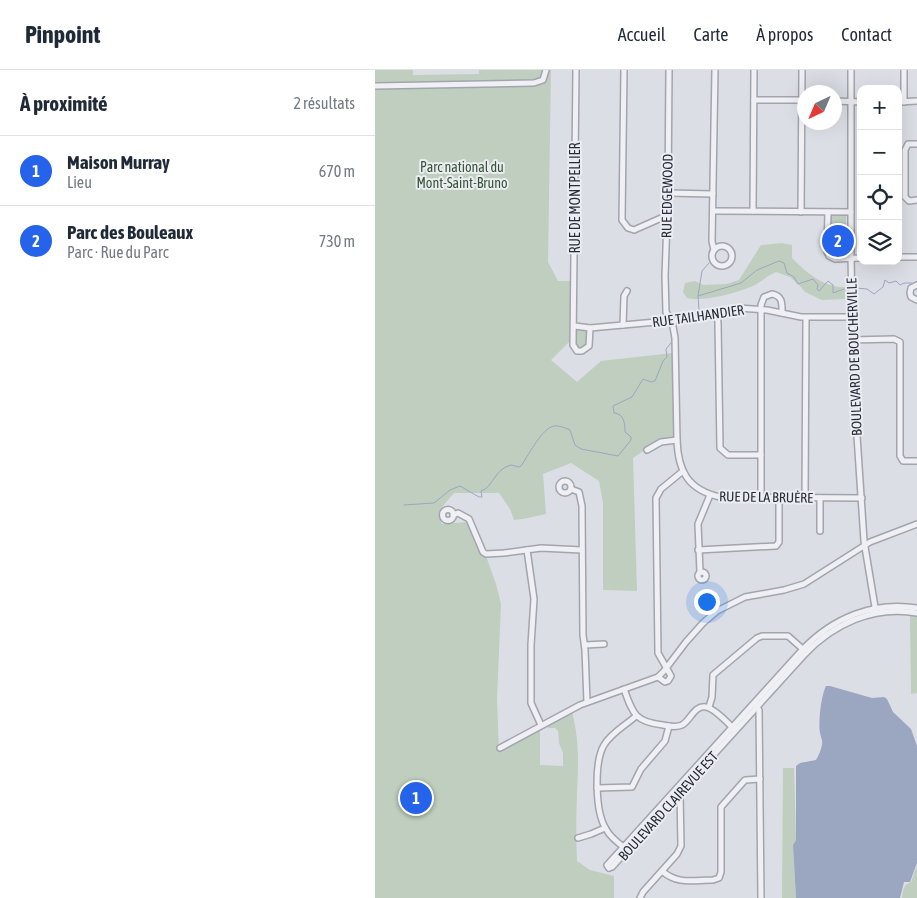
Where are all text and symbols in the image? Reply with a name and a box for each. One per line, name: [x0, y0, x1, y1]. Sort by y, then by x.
text: Pinpoint: [25, 21, 100, 48]
text: Accueil: [618, 24, 666, 45]
text: Carte: [694, 24, 728, 45]
text: À propos: [756, 24, 813, 45]
text: Contact: [841, 24, 892, 45]
north arrow: [797, 85, 842, 130]
map controls: [857, 85, 902, 265]
button: +: [857, 85, 902, 130]
text: À proximité: [20, 91, 108, 115]
text: 2 résultats: [293, 94, 355, 112]
button: −: [857, 130, 902, 175]
street label: RUE DE MONTPELLIER: [567, 142, 583, 254]
text: Maison Murray: [67, 151, 170, 173]
street label: RUE EDGEWOOD: [658, 153, 676, 238]
park label: Parc national du Mont-Saint-Bruno: [416, 159, 508, 191]
text: 1: [32, 162, 40, 180]
text: 670 m: [319, 162, 355, 180]
text: Lieu: [67, 173, 92, 191]
button: locate: [857, 175, 902, 220]
button: layers: [857, 220, 902, 265]
text: Parc des Bouleaux: [67, 221, 193, 243]
pin: 2: [822, 222, 854, 260]
text: 2: [32, 232, 40, 250]
text: 730 m: [319, 232, 355, 250]
text: Parc · Rue du Parc: [67, 243, 169, 261]
street label: BOULEVARD DE BOUCHERVILLE: [843, 278, 865, 436]
street label: RUE TAILHANDIER: [651, 302, 745, 330]
street label: RUE DE LA BRUÈRE: [719, 488, 813, 506]
your location: [694, 589, 720, 615]
street label: BOULEVARD CLAIREVUE EST: [615, 748, 721, 864]
pin: 1: [400, 779, 432, 817]

